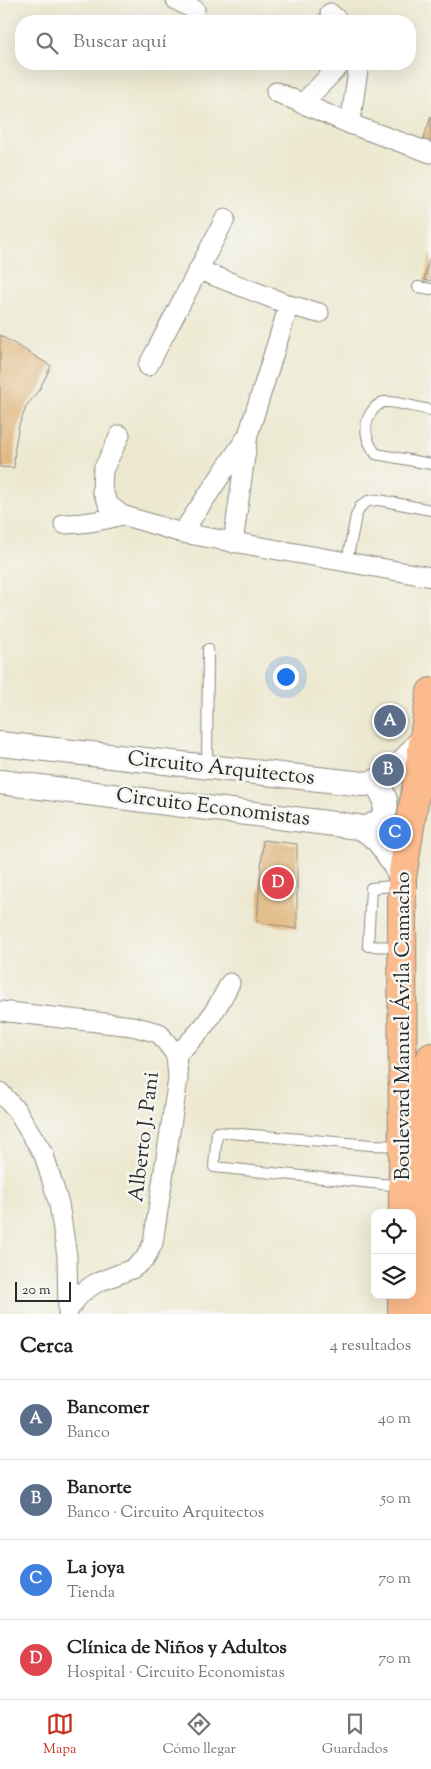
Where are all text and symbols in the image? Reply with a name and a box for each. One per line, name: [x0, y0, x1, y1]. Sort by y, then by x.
search box: [15, 15, 416, 70]
icon: search: [33, 29, 61, 57]
text: Buscar aquí: [73, 29, 167, 56]
your location: [273, 664, 299, 690]
pin: A: [374, 702, 406, 740]
street label: Circuito Arquitectos: [126, 744, 316, 794]
pin: B: [372, 751, 404, 789]
street label: Circuito Economistas: [114, 781, 312, 835]
pin: C: [379, 814, 411, 852]
pin: D: [262, 864, 294, 902]
street label: Boulevard Manuel Ávila Camacho: [389, 872, 419, 1180]
street label: Alberto J. Pani: [122, 1070, 168, 1204]
map controls: [371, 1209, 416, 1299]
button: locate: [371, 1209, 416, 1254]
button: layers: [371, 1254, 416, 1299]
scale bar: [15, 1279, 71, 1302]
text: 20 m: [22, 1281, 51, 1301]
text: Cerca: [20, 1332, 73, 1362]
text: 4 resultados: [330, 1335, 411, 1358]
text: Bancomer: [67, 1395, 149, 1422]
text: A: [30, 1408, 43, 1431]
text: 40 m: [378, 1408, 411, 1431]
text: Banco: [67, 1422, 110, 1445]
text: Banorte: [67, 1475, 132, 1502]
text: B: [31, 1488, 41, 1511]
text: 50 m: [380, 1488, 411, 1511]
text: Banco · Circuito Arquitectos: [67, 1502, 264, 1525]
text: La joya: [67, 1555, 125, 1582]
text: C: [30, 1568, 42, 1591]
text: 70 m: [378, 1568, 411, 1591]
text: Tienda: [67, 1582, 115, 1605]
text: Clínica de Niños y Adultos: [67, 1635, 287, 1662]
text: D: [30, 1648, 42, 1671]
text: 70 m: [378, 1648, 411, 1671]
text: Hospital · Circuito Economistas: [67, 1662, 285, 1685]
tab: Mapa: [43, 1710, 76, 1760]
tab: Cómo llegar: [163, 1710, 236, 1760]
tab: Guardados: [322, 1710, 388, 1760]

